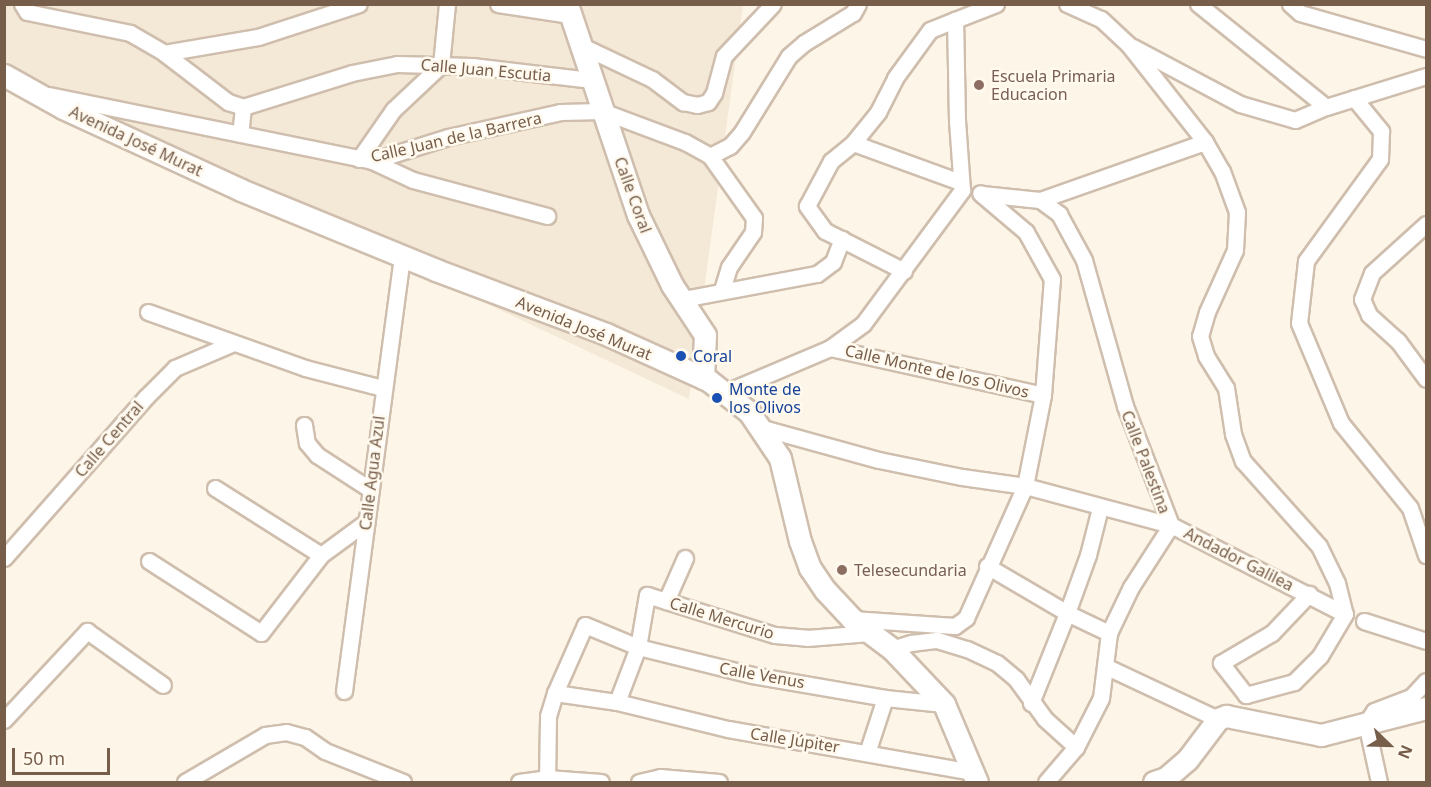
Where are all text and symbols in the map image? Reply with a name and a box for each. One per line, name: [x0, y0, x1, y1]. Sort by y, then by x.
street label: Calle Juan Escutia: [420, 55, 552, 85]
place label: Escuela Primaria Educacion: [991, 66, 1115, 104]
marker: Escuela Primaria Educacion: [972, 78, 986, 92]
street label: Avenida José Murat: [66, 102, 206, 180]
street label: Calle Juan de la Barrera: [369, 108, 543, 166]
street label: Calle Coral: [610, 154, 656, 236]
street label: Avenida José Murat: [513, 292, 655, 364]
street label: Calle Monte de los Olivos: [843, 340, 1031, 402]
place label: Coral: [693, 346, 732, 366]
marker: Coral: [674, 349, 688, 363]
place label: Monte de los Olivos: [729, 379, 801, 417]
marker: Monte de los Olivos: [710, 391, 724, 405]
street label: Calle Central: [71, 397, 147, 481]
street label: Calle Palestina: [1118, 408, 1174, 516]
street label: Calle Agua Azul: [355, 415, 389, 531]
street label: Andador Galilea: [1181, 523, 1297, 595]
place label: Telesecundaria: [854, 560, 967, 580]
marker: Telesecundaria: [835, 563, 849, 577]
street label: Calle Mercurio: [667, 593, 777, 643]
street label: Calle Venus: [718, 658, 806, 692]
north arrow: [1359, 715, 1419, 775]
street label: Calle Júpiter: [749, 723, 841, 757]
scale bar: [15, 736, 112, 774]
text: N: [1393, 742, 1418, 762]
text: 50 m: [23, 746, 65, 770]

